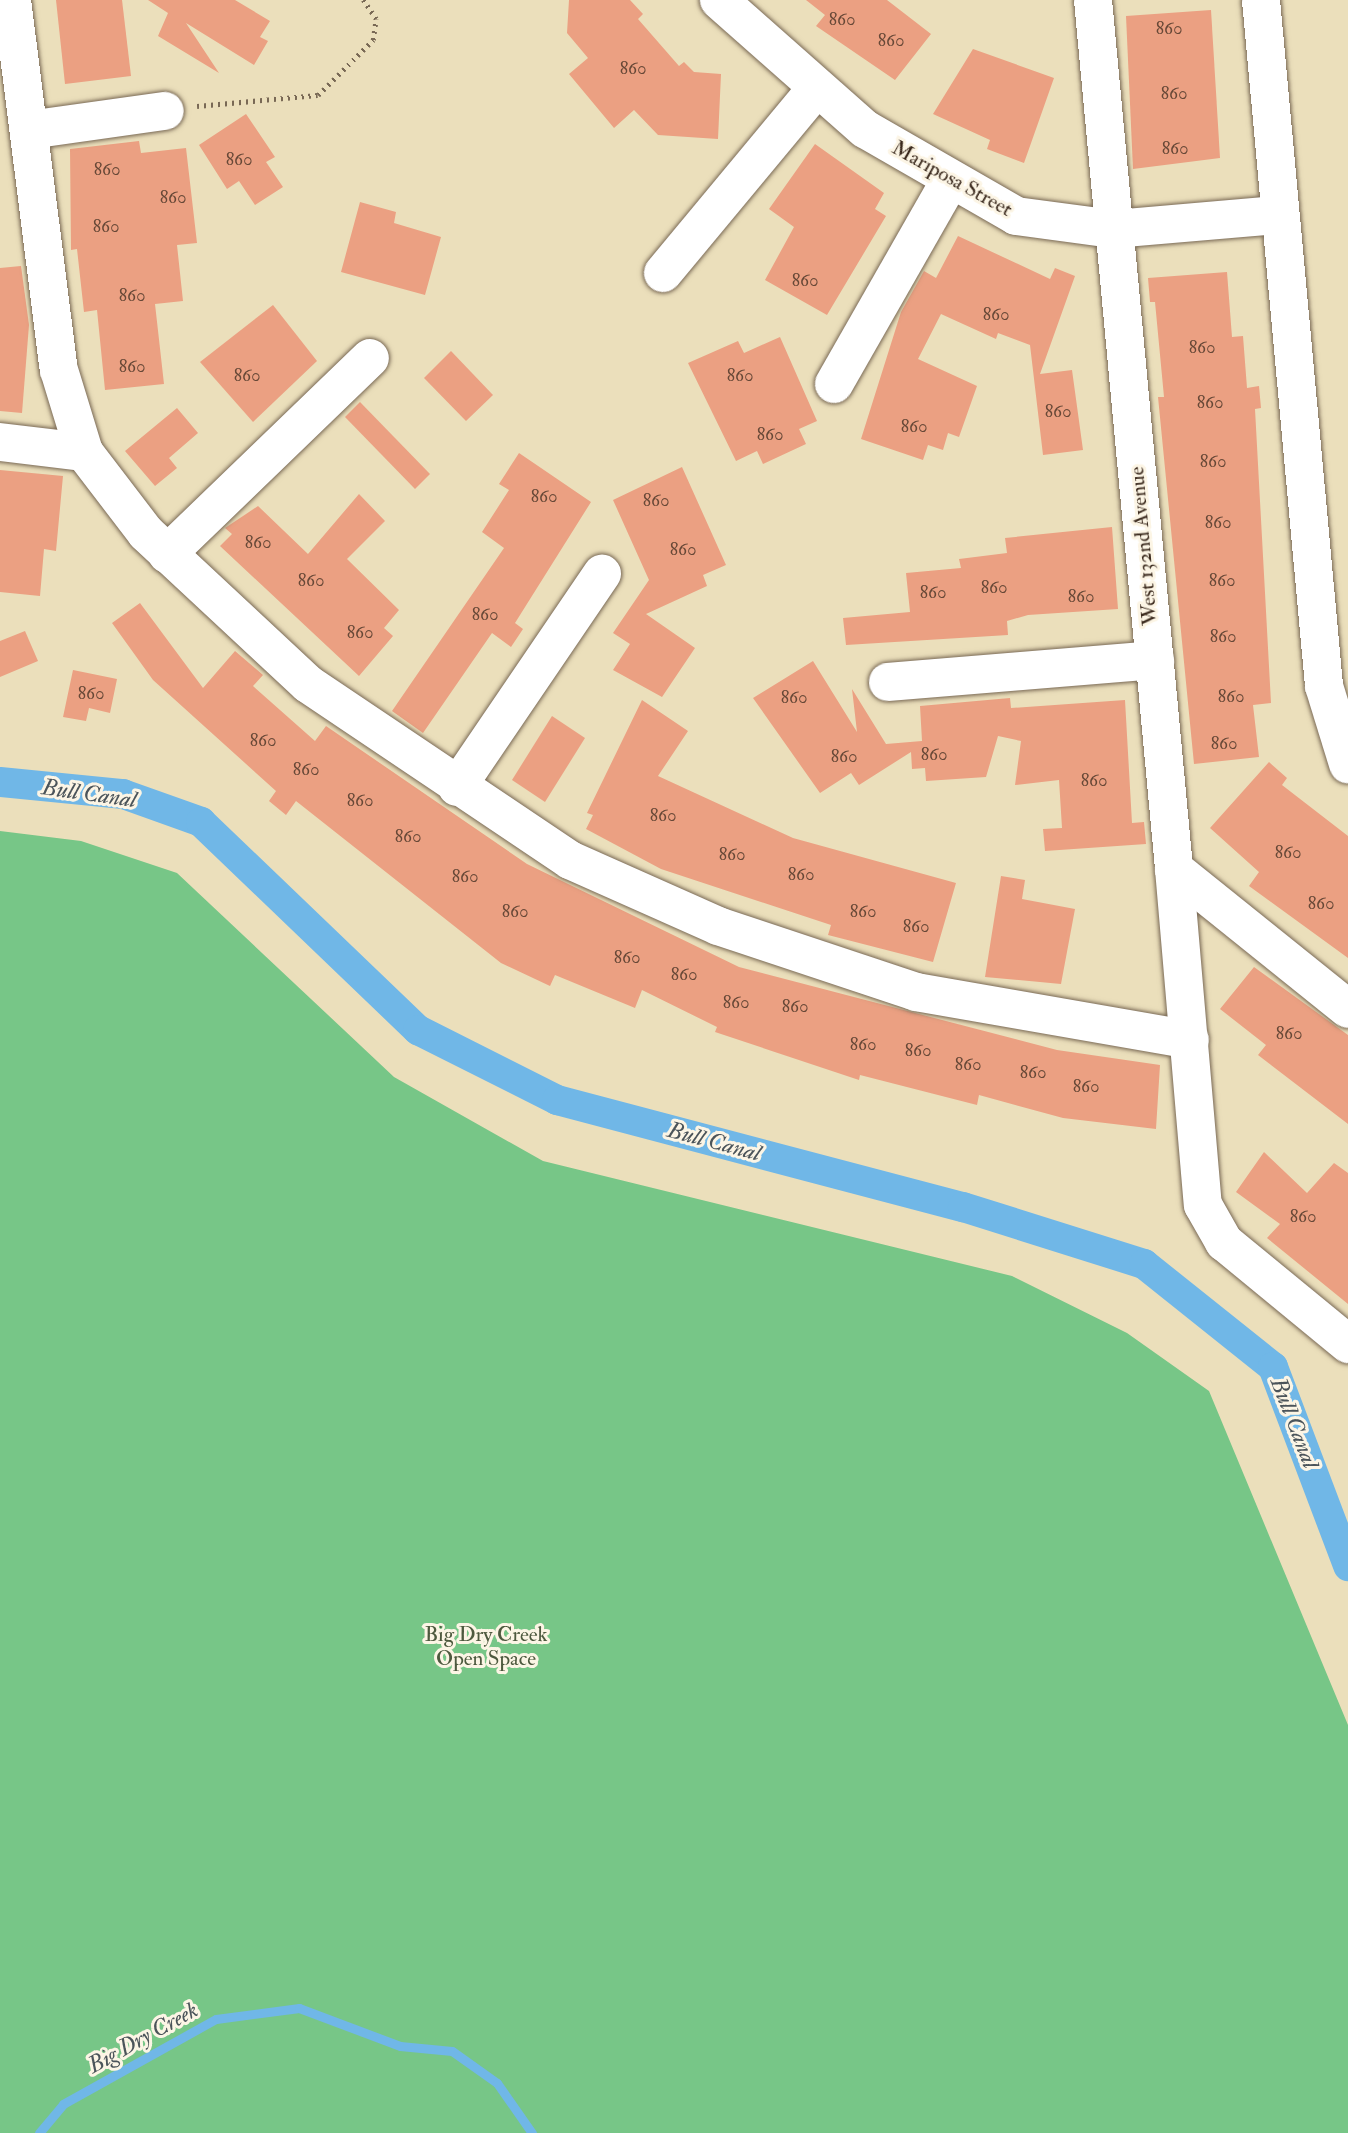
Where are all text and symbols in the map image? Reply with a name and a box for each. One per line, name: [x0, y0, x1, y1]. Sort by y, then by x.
house number: 860: [829, 9, 855, 31]
house number: 860: [1156, 18, 1182, 40]
house number: 860: [878, 30, 904, 52]
house number: 860: [620, 58, 646, 80]
house number: 860: [1161, 83, 1187, 105]
street label: Mariposa Street: [887, 136, 1017, 222]
house number: 860: [1162, 138, 1188, 160]
house number: 860: [226, 149, 252, 171]
house number: 860: [94, 159, 120, 181]
house number: 860: [160, 187, 186, 209]
house number: 860: [93, 216, 119, 238]
house number: 860: [792, 270, 818, 292]
house number: 860: [119, 285, 145, 307]
house number: 860: [983, 304, 1009, 326]
house number: 860: [1189, 337, 1215, 359]
house number: 860: [119, 356, 145, 378]
house number: 860: [234, 365, 260, 387]
house number: 860: [727, 365, 753, 387]
house number: 860: [1197, 392, 1223, 414]
house number: 860: [1045, 401, 1071, 423]
house number: 860: [901, 416, 927, 438]
house number: 860: [757, 424, 783, 446]
house number: 860: [1200, 451, 1226, 473]
street label: West 132nd Avenue: [1125, 466, 1163, 626]
house number: 860: [531, 486, 557, 508]
house number: 860: [643, 490, 669, 512]
house number: 860: [1205, 512, 1231, 534]
house number: 860: [245, 532, 271, 554]
house number: 860: [670, 539, 696, 561]
house number: 860: [298, 570, 324, 592]
house number: 860: [1209, 570, 1235, 592]
house number: 860: [981, 577, 1007, 599]
house number: 860: [920, 582, 946, 604]
house number: 860: [1068, 586, 1094, 608]
house number: 860: [472, 604, 498, 626]
house number: 860: [347, 622, 373, 644]
house number: 860: [1210, 626, 1236, 648]
house number: 860: [78, 683, 104, 705]
house number: 860: [1218, 686, 1244, 708]
house number: 860: [781, 687, 807, 709]
house number: 860: [250, 730, 276, 752]
house number: 860: [1211, 733, 1237, 755]
house number: 860: [921, 744, 947, 766]
house number: 860: [831, 746, 857, 768]
house number: 860: [293, 759, 319, 781]
house number: 860: [1081, 770, 1107, 792]
water label: Bull Canal: [40, 774, 138, 814]
house number: 860: [347, 790, 373, 812]
house number: 860: [650, 805, 676, 827]
house number: 860: [395, 826, 421, 848]
house number: 860: [1275, 842, 1301, 864]
house number: 860: [719, 844, 745, 866]
house number: 860: [788, 864, 814, 886]
house number: 860: [452, 866, 478, 888]
house number: 860: [1308, 893, 1334, 915]
house number: 860: [502, 901, 528, 923]
house number: 860: [850, 901, 876, 923]
house number: 860: [903, 916, 929, 938]
house number: 860: [614, 947, 640, 969]
house number: 860: [671, 964, 697, 986]
house number: 860: [723, 992, 749, 1014]
house number: 860: [782, 996, 808, 1018]
house number: 860: [1276, 1023, 1302, 1045]
house number: 860: [850, 1034, 876, 1056]
house number: 860: [905, 1040, 931, 1062]
house number: 860: [955, 1054, 981, 1076]
house number: 860: [1020, 1062, 1046, 1084]
house number: 860: [1073, 1076, 1099, 1098]
water label: Bull Canal: [664, 1116, 764, 1168]
house number: 860: [1290, 1206, 1316, 1228]
water label: Bull Canal: [1264, 1374, 1324, 1472]
park label: Big Dry Creek Open Space: [424, 1622, 548, 1672]
water label: Big Dry Creek: [83, 1996, 203, 2080]

